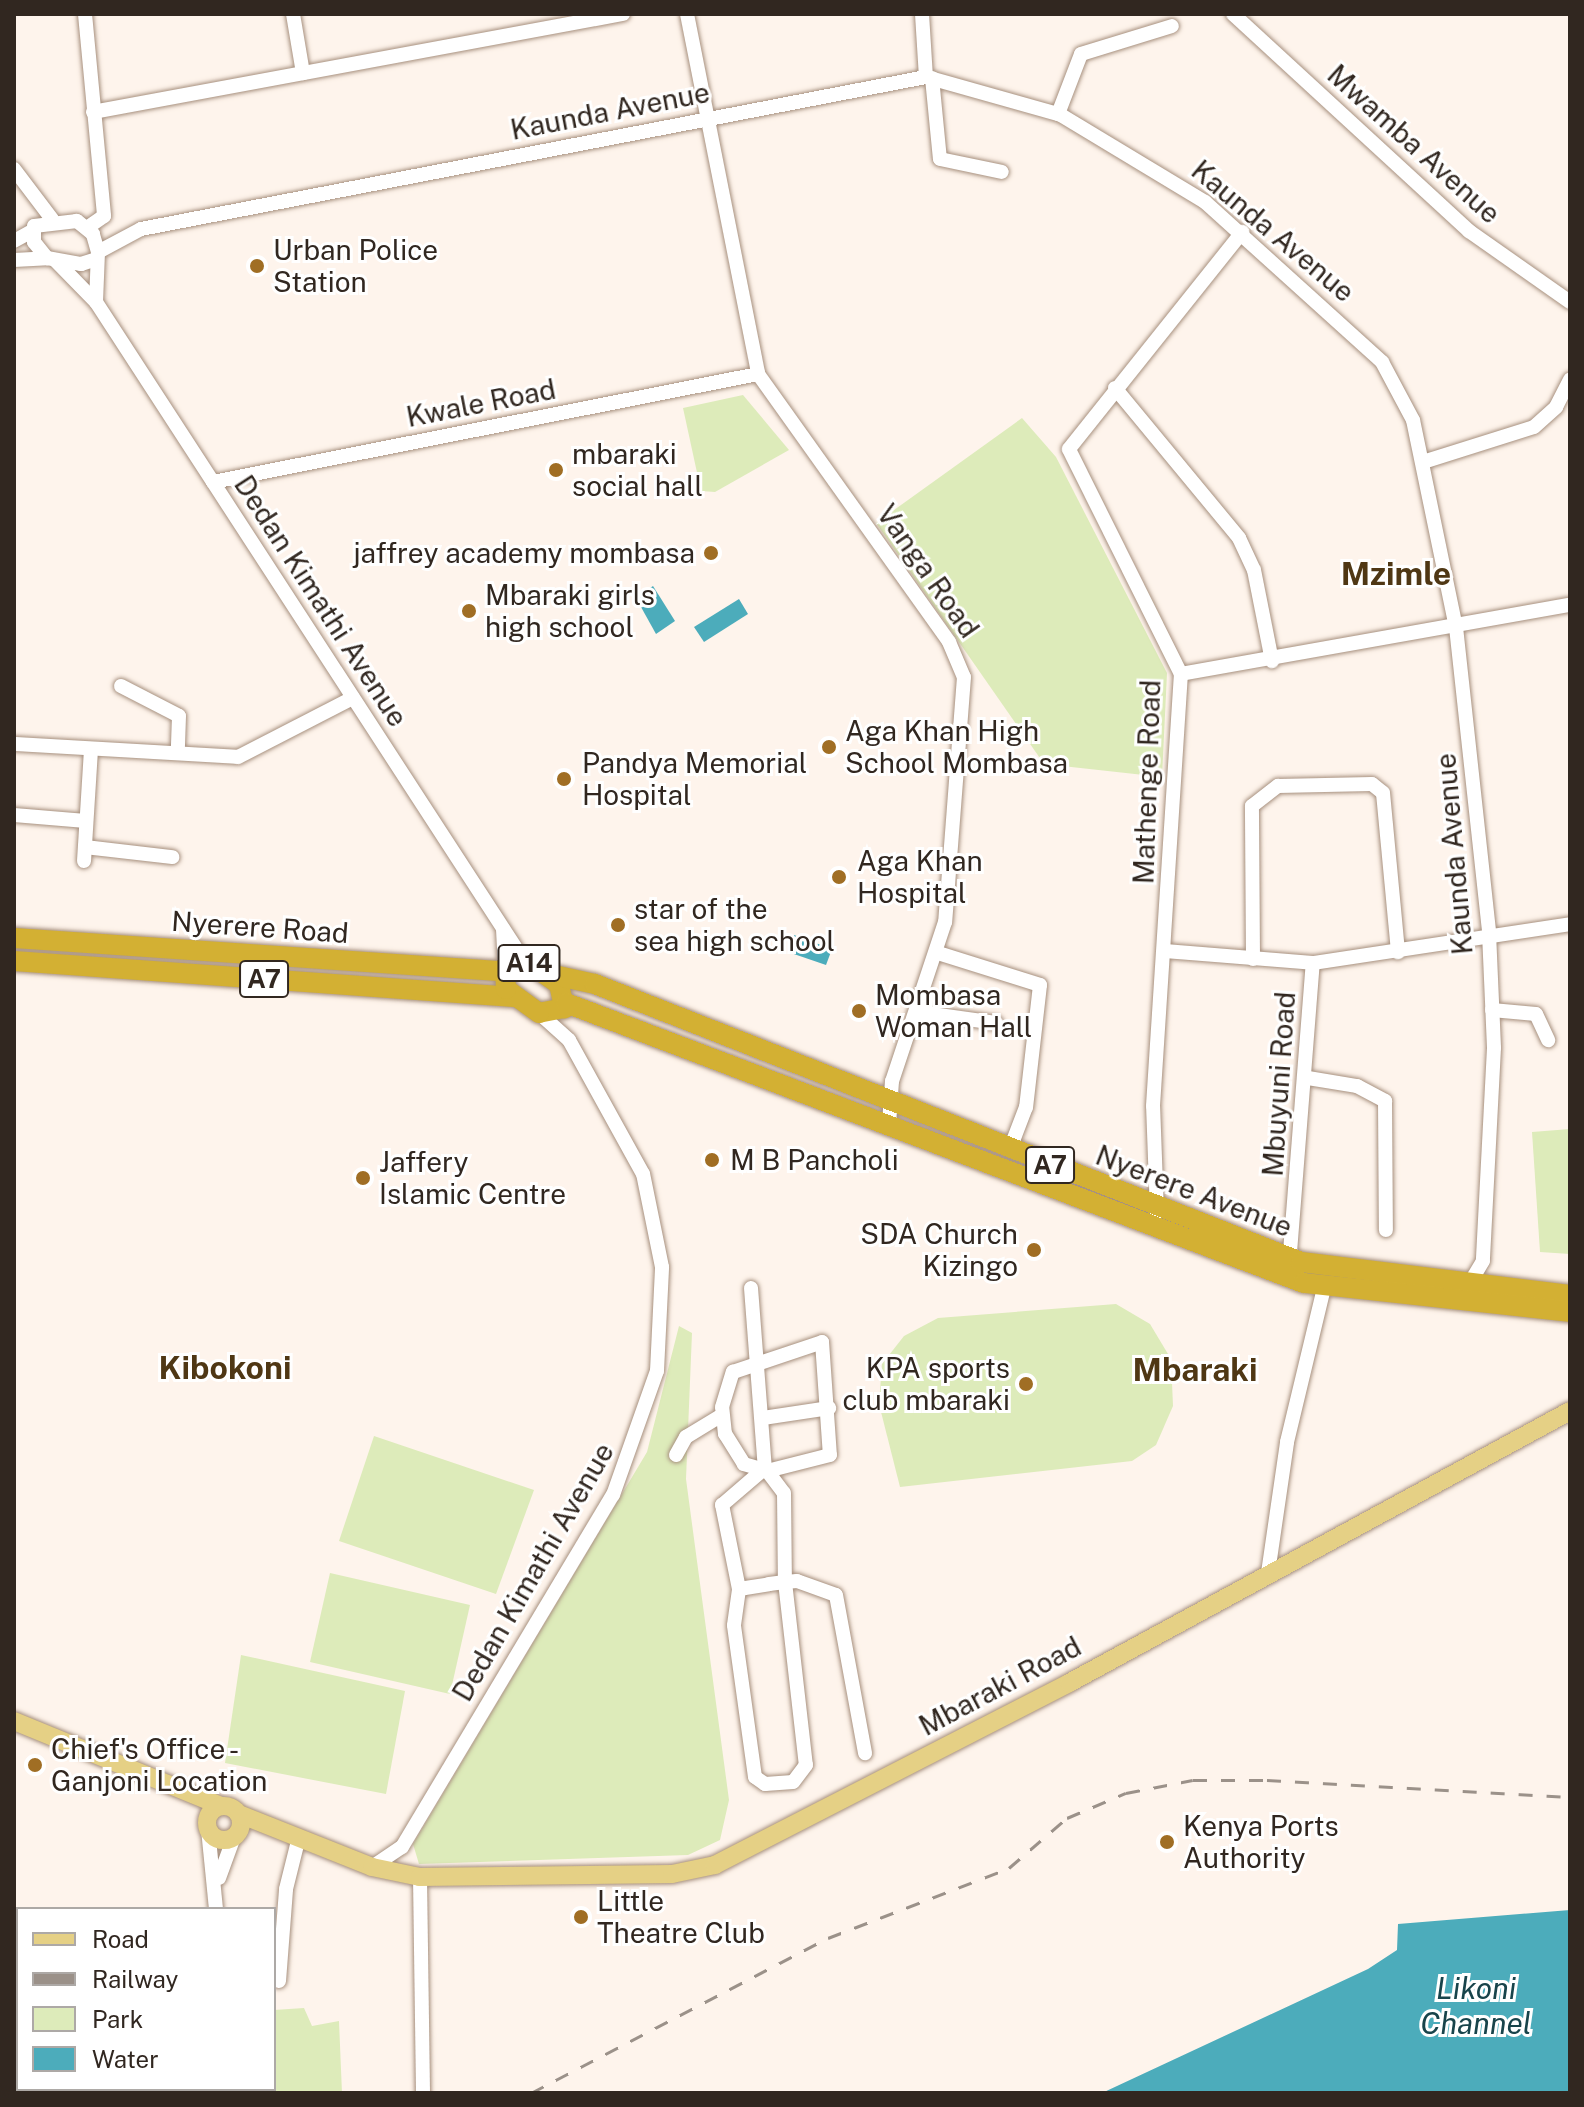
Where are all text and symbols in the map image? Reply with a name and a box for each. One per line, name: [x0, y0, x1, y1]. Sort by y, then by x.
street label: Mwamba Avenue: [1321, 58, 1507, 230]
street label: Kaunda Avenue: [508, 75, 712, 147]
street label: Kaunda Avenue: [1185, 153, 1361, 309]
place label: Urban Police Station: [273, 233, 438, 299]
marker: Urban Police Station: [248, 257, 266, 275]
street label: Kwale Road: [403, 372, 559, 434]
place label: mbaraki social hall: [572, 437, 703, 503]
marker: mbaraki social hall: [547, 461, 565, 479]
street label: Dedan Kimathi Avenue: [227, 469, 415, 733]
street label: Vanga Road: [870, 498, 986, 644]
place label: jaffrey academy mombasa: [353, 536, 695, 570]
marker: jaffrey academy mombasa: [702, 544, 720, 562]
district label: Mzimle: [1341, 555, 1451, 593]
place label: Mbaraki girls high school: [485, 578, 655, 644]
marker: Mbaraki girls high school: [460, 602, 478, 620]
street label: Mathenge Road: [1127, 679, 1167, 885]
place label: Aga Khan High School Mombasa: [845, 714, 1068, 780]
marker: Aga Khan High School Mombasa: [820, 738, 838, 756]
place label: Pandya Memorial Hospital: [582, 746, 807, 812]
street label: Kaunda Avenue: [1428, 752, 1480, 956]
marker: Pandya Memorial Hospital: [553, 768, 575, 790]
place label: Aga Khan Hospital: [857, 844, 983, 910]
marker: Aga Khan Hospital: [828, 866, 850, 888]
place label: star of the sea high school: [634, 892, 835, 958]
street label: Nyerere Road: [170, 904, 350, 950]
marker: star of the sea high school: [609, 916, 627, 934]
road number: A14: [497, 941, 561, 985]
road number: A7: [238, 957, 290, 1001]
place label: Mombasa Woman Hall: [875, 978, 1032, 1044]
street label: Mbuyuni Road: [1256, 990, 1302, 1178]
marker: Mombasa Woman Hall: [850, 1002, 868, 1020]
street label: Nyerere Avenue: [1091, 1138, 1297, 1244]
place label: M B Pancholi: [730, 1143, 899, 1177]
road number: A7: [1024, 1143, 1076, 1187]
place label: Jaffery Islamic Centre: [379, 1145, 566, 1211]
marker: M B Pancholi: [701, 1149, 723, 1171]
marker: Jaffery Islamic Centre: [354, 1169, 372, 1187]
place label: SDA Church Kizingo: [860, 1217, 1018, 1283]
marker: SDA Church Kizingo: [1025, 1241, 1043, 1259]
district label: Kibokoni: [158, 1349, 292, 1387]
place label: KPA sports club mbaraki: [842, 1351, 1010, 1417]
district label: Mbaraki: [1133, 1351, 1257, 1389]
marker: KPA sports club mbaraki: [1017, 1375, 1035, 1393]
street label: Dedan Kimathi Avenue: [445, 1437, 621, 1707]
street label: Mbaraki Road: [913, 1629, 1087, 1743]
place label: Chief's Office - Ganjoni Location: [51, 1732, 267, 1798]
marker: Chief's Office - Ganjoni Location: [26, 1756, 44, 1774]
place label: Kenya Ports Authority: [1183, 1809, 1339, 1875]
marker: Kenya Ports Authority: [1158, 1833, 1176, 1851]
place label: Little Theatre Club: [597, 1884, 765, 1950]
legend: [16, 1907, 276, 2091]
marker: Little Theatre Club: [572, 1908, 590, 1926]
text: Road: [92, 1925, 149, 1953]
text: Railway: [92, 1965, 178, 1993]
water label: Likoni Channel: [1420, 1970, 1532, 2040]
text: Park: [92, 2005, 143, 2033]
text: Water: [92, 2045, 159, 2073]

